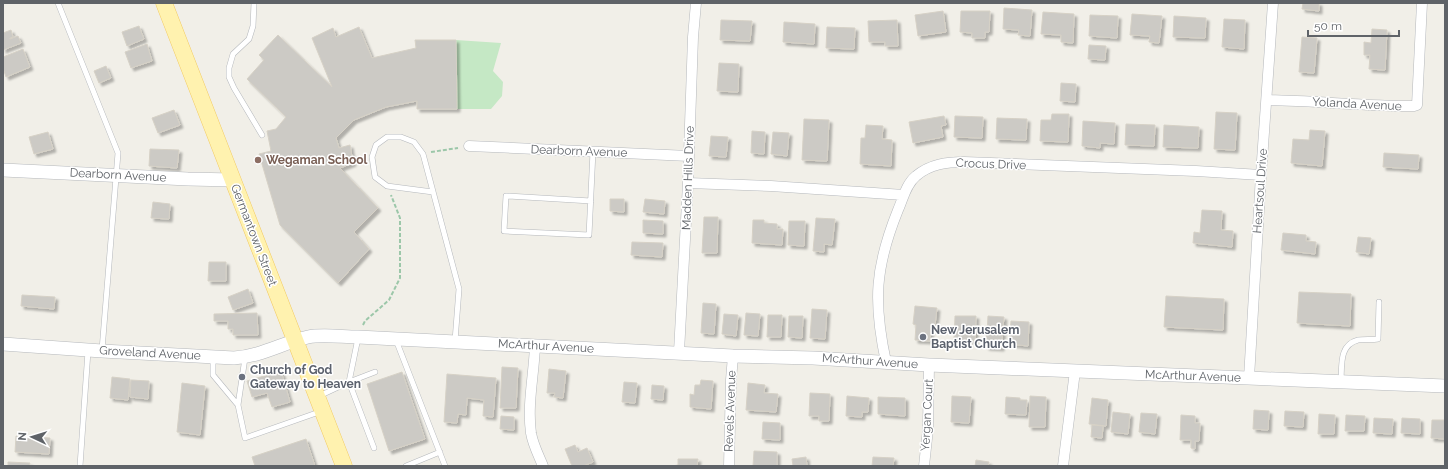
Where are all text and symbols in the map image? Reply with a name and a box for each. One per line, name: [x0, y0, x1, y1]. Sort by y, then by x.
scale bar: [1308, 12, 1399, 38]
text: 50 m: [1314, 19, 1342, 33]
street label: Yolanda Avenue: [1312, 95, 1402, 113]
street label: Madden Hills Drive: [679, 126, 697, 230]
street label: Dearborn Avenue: [530, 142, 628, 160]
street label: Heartsoul Drive: [1250, 148, 1270, 234]
place label: Wegaman School: [266, 153, 368, 167]
marker: Wegaman School: [253, 155, 263, 165]
street label: Crocus Drive: [955, 156, 1027, 172]
street label: Dearborn Avenue: [69, 165, 167, 185]
street label: Germantown Street: [228, 182, 280, 288]
place label: New Jerusalem Baptist Church: [931, 323, 1019, 351]
marker: New Jerusalem Baptist Church: [918, 332, 928, 342]
street label: McArthur Avenue: [498, 336, 594, 356]
street label: Groveland Avenue: [99, 343, 201, 363]
street label: McArthur Avenue: [822, 351, 918, 371]
place label: Church of God Gateway to Heaven: [250, 363, 361, 391]
street label: McArthur Avenue: [1145, 367, 1241, 385]
street label: Revels Avenue: [722, 370, 738, 452]
marker: Church of God Gateway to Heaven: [237, 372, 247, 382]
street label: Yergan Court: [918, 378, 936, 452]
north arrow: [12, 417, 52, 457]
text: N: [16, 432, 29, 441]

